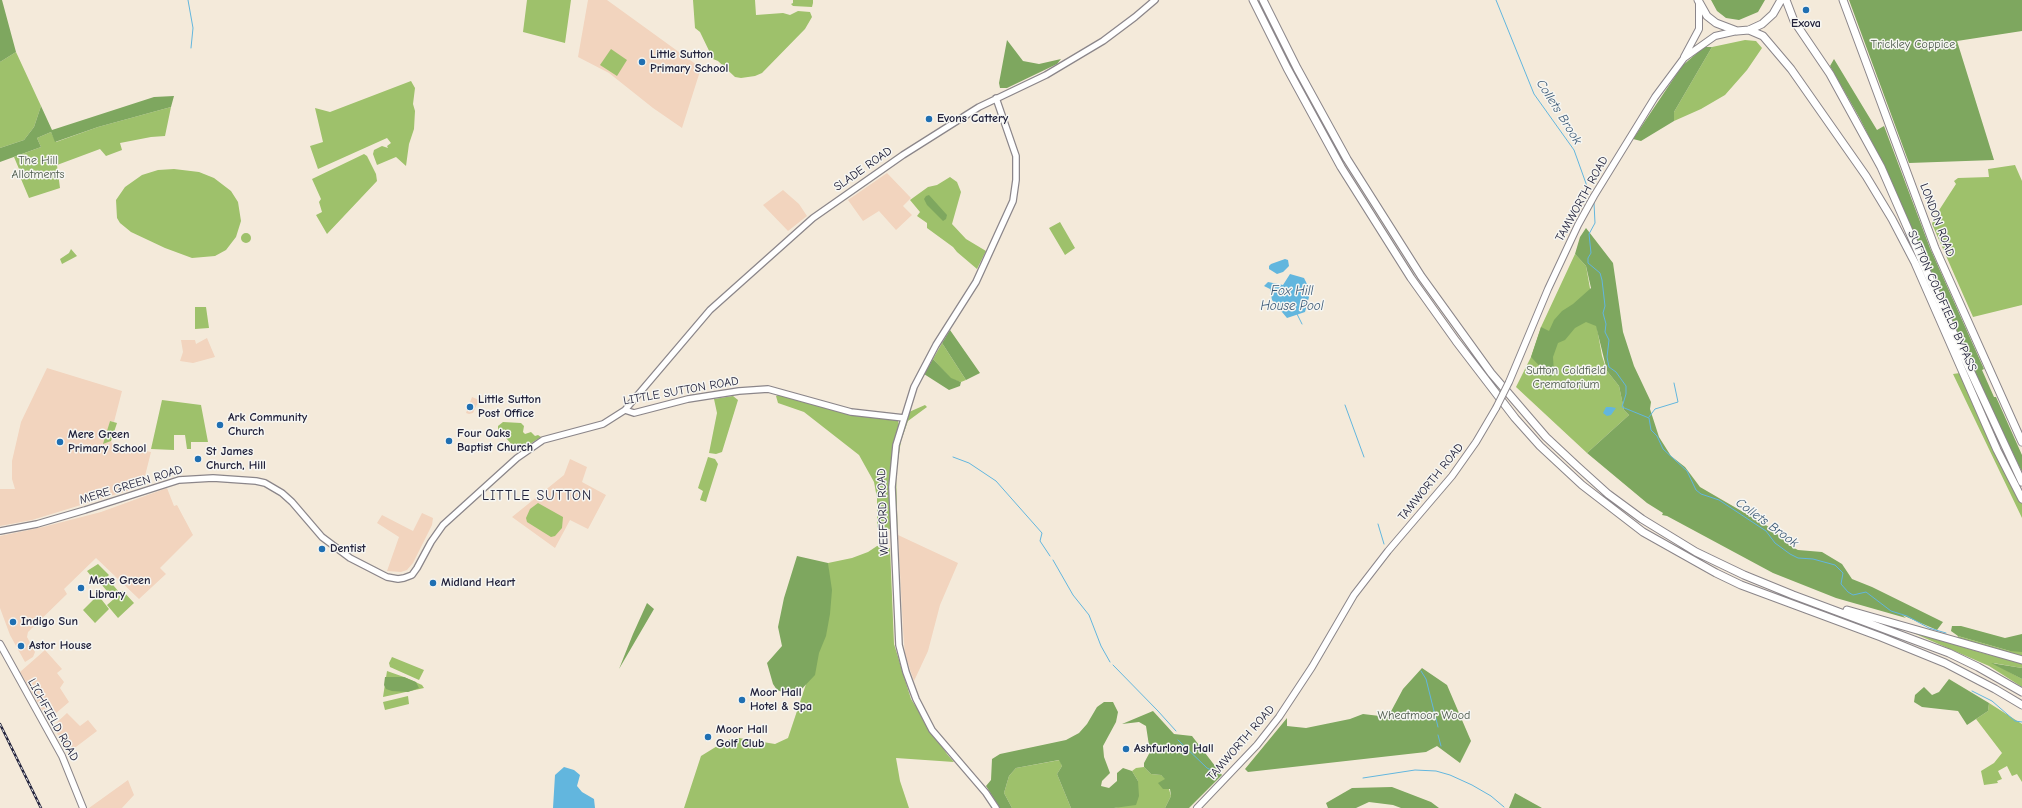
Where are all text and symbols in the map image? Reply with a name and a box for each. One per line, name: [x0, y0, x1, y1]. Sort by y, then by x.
marker: Exova: [1801, 5, 1811, 15]
place label: Exova: [1791, 17, 1821, 31]
park label: Trickley Coppice: [1871, 38, 1955, 52]
place label: Little Sutton Primary School: [650, 48, 728, 76]
marker: Little Sutton Primary School: [637, 57, 647, 67]
water label: Collets Brook: [1533, 77, 1585, 147]
place label: Evons Cattery: [937, 112, 1008, 126]
marker: Evons Cattery: [924, 114, 934, 124]
street label: SLADE ROAD: [831, 144, 895, 194]
park label: The Hill Allotments: [12, 154, 64, 182]
street label: TAMWORTH ROAD: [1553, 154, 1611, 244]
street label: LONDON ROAD: [1916, 181, 1958, 259]
street label: SUTTON COLDFIELD BYPASS: [1904, 228, 1980, 374]
water label: Fox Hill House Pool: [1260, 283, 1324, 314]
park label: Sutton Coldfield Crematorium: [1526, 364, 1606, 392]
street label: LITTLE SUTTON ROAD: [622, 374, 740, 408]
place label: Little Sutton Post Office: [478, 393, 541, 421]
marker: Little Sutton Post Office: [465, 402, 475, 412]
place label: Ark Community Church: [228, 411, 307, 439]
marker: Ark Community Church: [215, 420, 225, 430]
place label: Four Oaks Baptist Church: [457, 427, 533, 455]
place label: Mere Green Primary School: [68, 428, 146, 456]
marker: Four Oaks Baptist Church: [444, 436, 454, 446]
marker: Mere Green Primary School: [55, 437, 65, 447]
street label: TAMWORTH ROAD: [1395, 440, 1467, 524]
place label: St James Church, Hill: [206, 445, 266, 473]
marker: St James Church, Hill: [193, 454, 203, 464]
street label: MERE GREEN ROAD: [78, 462, 184, 508]
street label: WEEFORD ROAD: [874, 468, 892, 556]
district label: LITTLE SUTTON: [482, 488, 592, 504]
water label: Collets Brook: [1733, 495, 1801, 551]
place label: Dentist: [330, 542, 366, 556]
marker: Dentist: [317, 544, 327, 554]
place label: Mere Green Library: [89, 574, 150, 602]
place label: Midland Heart: [441, 576, 515, 590]
marker: Midland Heart: [428, 578, 438, 588]
marker: Mere Green Library: [76, 583, 86, 593]
place label: Indigo Sun: [21, 615, 78, 629]
marker: Indigo Sun: [8, 617, 18, 627]
place label: Astor House: [29, 639, 92, 653]
marker: Astor House: [16, 641, 26, 651]
street label: LICHFIELD ROAD: [24, 676, 82, 764]
place label: Moor Hall Hotel & Spa: [750, 686, 812, 714]
marker: Moor Hall Hotel & Spa: [737, 695, 747, 705]
street label: TAMWORTH ROAD: [1204, 702, 1278, 784]
park label: Wheatmoor Wood: [1378, 709, 1470, 723]
place label: Moor Hall Golf Club: [716, 723, 768, 751]
marker: Moor Hall Golf Club: [703, 732, 713, 742]
place label: Ashfurlong Hall: [1134, 742, 1214, 756]
marker: Ashfurlong Hall: [1121, 744, 1131, 754]

